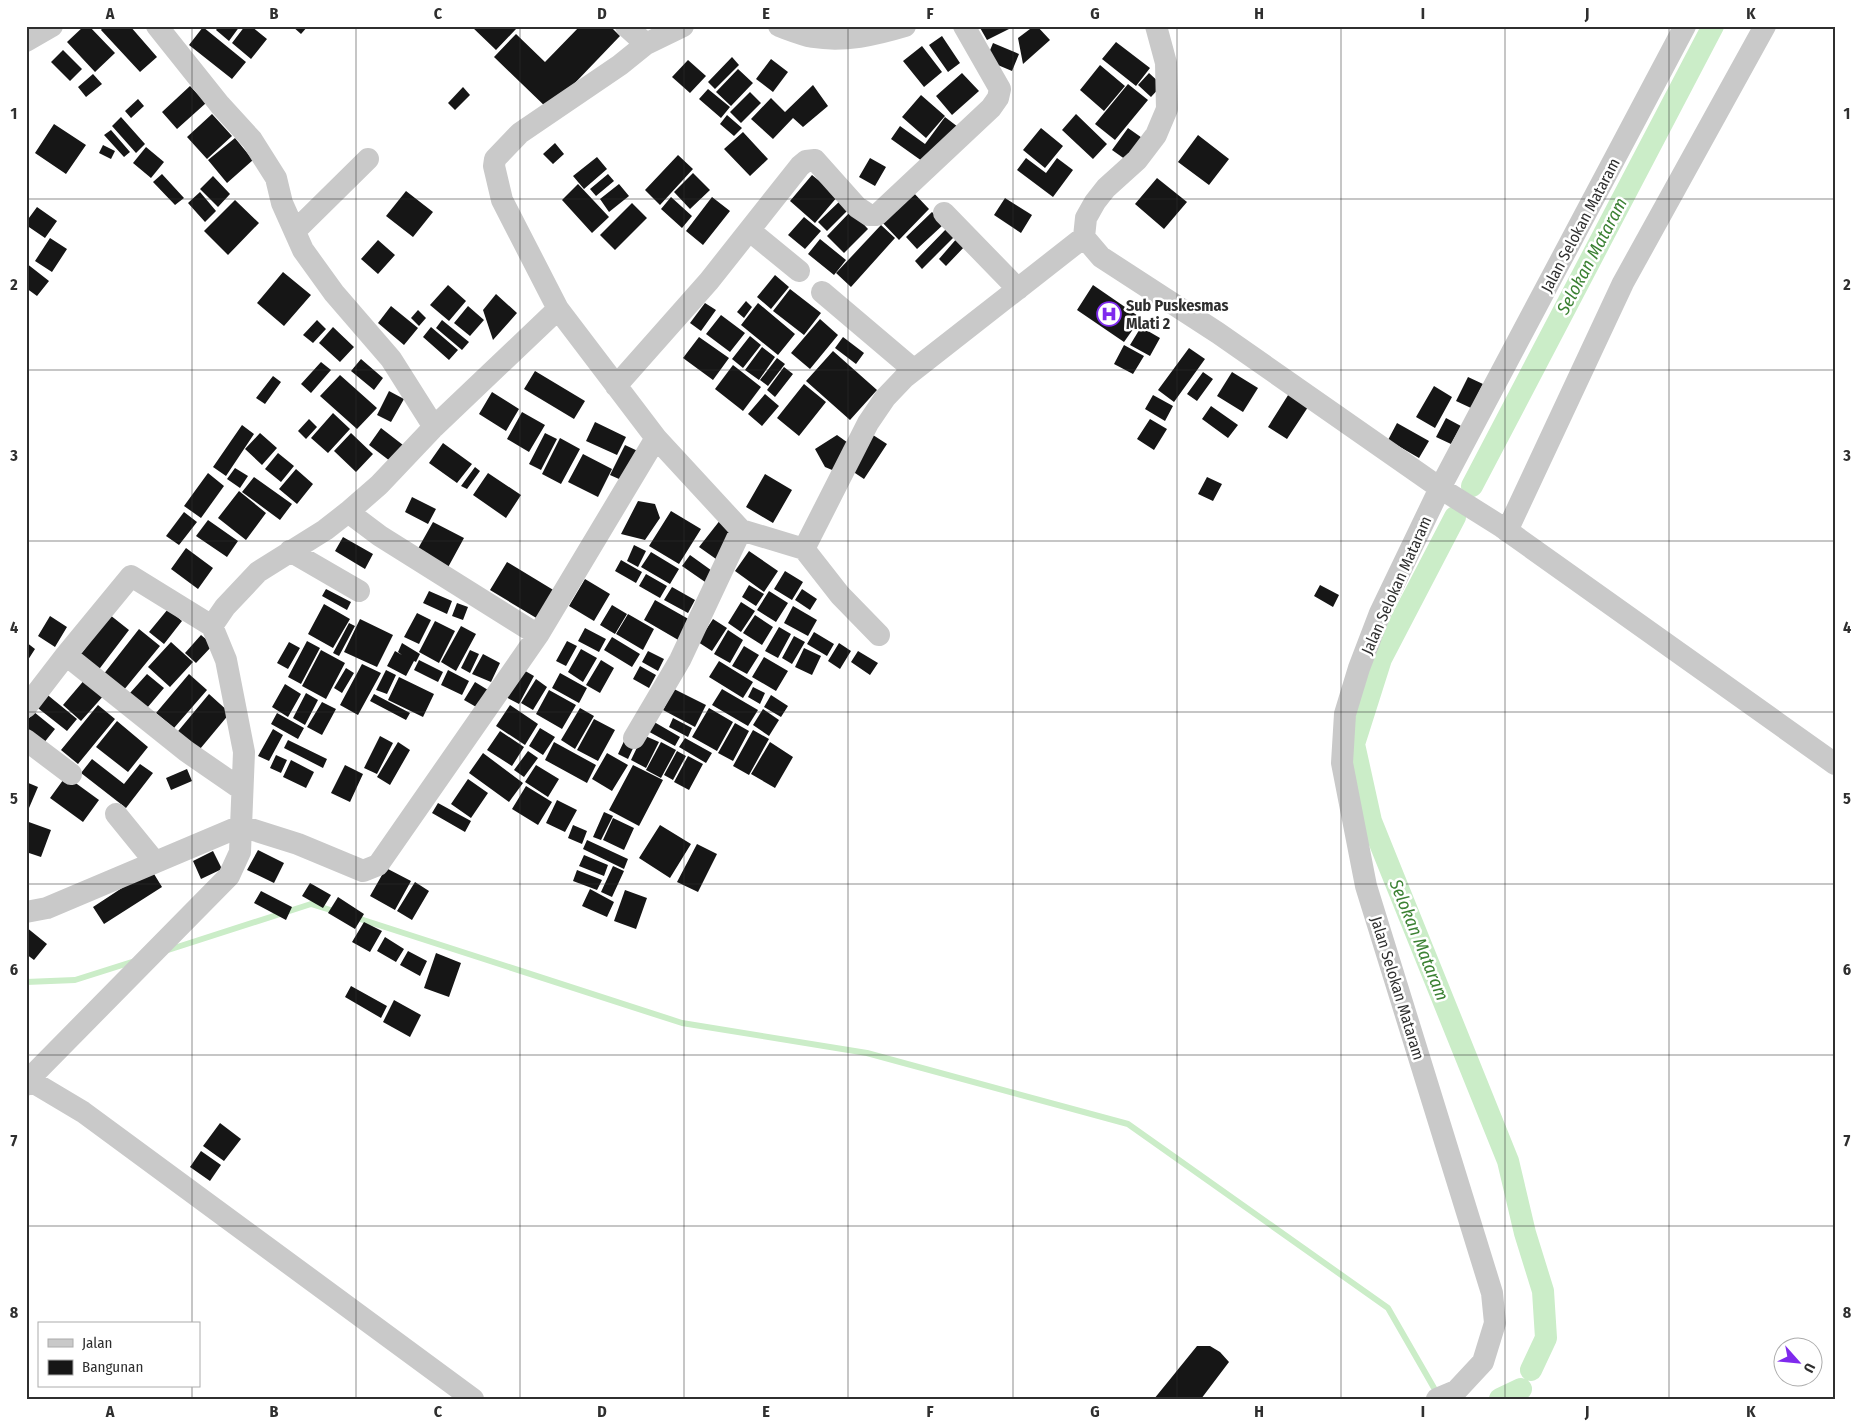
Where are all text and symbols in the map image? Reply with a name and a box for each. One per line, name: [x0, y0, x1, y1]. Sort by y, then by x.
text: A: [105, 4, 115, 23]
text: B: [270, 4, 279, 23]
text: C: [434, 4, 443, 23]
text: D: [597, 4, 607, 23]
text: E: [762, 4, 770, 23]
text: F: [926, 4, 934, 23]
text: G: [1090, 4, 1100, 23]
text: H: [1254, 4, 1264, 23]
text: I: [1421, 4, 1425, 23]
text: J: [1584, 4, 1589, 23]
text: K: [1746, 4, 1756, 23]
text: 1: [11, 104, 17, 123]
text: 1: [1844, 104, 1850, 123]
street label: Jalan Selokan Mataram: [1536, 155, 1624, 295]
water label: Selokan Mataram: [1552, 194, 1632, 318]
text: 2: [9, 275, 18, 294]
text: 2: [1842, 275, 1851, 294]
place label: Sub Puskesmas Mlati 2: [1126, 296, 1228, 333]
hospital icon: Sub Puskesmas Mlati 2: [1096, 301, 1122, 327]
text: 3: [9, 446, 18, 465]
text: 3: [1842, 446, 1851, 465]
street label: Jalan Selokan Mataram: [1357, 513, 1435, 657]
text: 4: [10, 618, 18, 637]
text: 4: [1843, 618, 1851, 637]
text: 5: [10, 789, 18, 808]
text: 5: [1843, 789, 1851, 808]
water label: Selokan Mataram: [1384, 875, 1453, 1004]
street label: Jalan Selokan Mataram: [1367, 914, 1428, 1062]
text: 6: [10, 960, 18, 979]
text: 6: [1843, 960, 1851, 979]
text: 7: [11, 1131, 18, 1150]
text: 7: [1844, 1131, 1851, 1150]
text: 8: [10, 1303, 19, 1322]
text: 8: [1843, 1303, 1852, 1322]
legend: [38, 1322, 200, 1388]
text: Jalan: [82, 1334, 112, 1352]
north arrow: [1774, 1338, 1824, 1388]
text: Bangunan: [82, 1358, 143, 1376]
text: U: [1800, 1360, 1819, 1375]
text: A: [105, 1402, 115, 1421]
text: B: [270, 1402, 279, 1421]
text: C: [434, 1402, 443, 1421]
text: D: [597, 1402, 607, 1421]
text: E: [762, 1402, 770, 1421]
text: F: [926, 1402, 934, 1421]
text: G: [1090, 1402, 1100, 1421]
text: H: [1254, 1402, 1264, 1421]
text: I: [1421, 1402, 1425, 1421]
text: J: [1584, 1402, 1589, 1421]
text: K: [1746, 1402, 1756, 1421]

